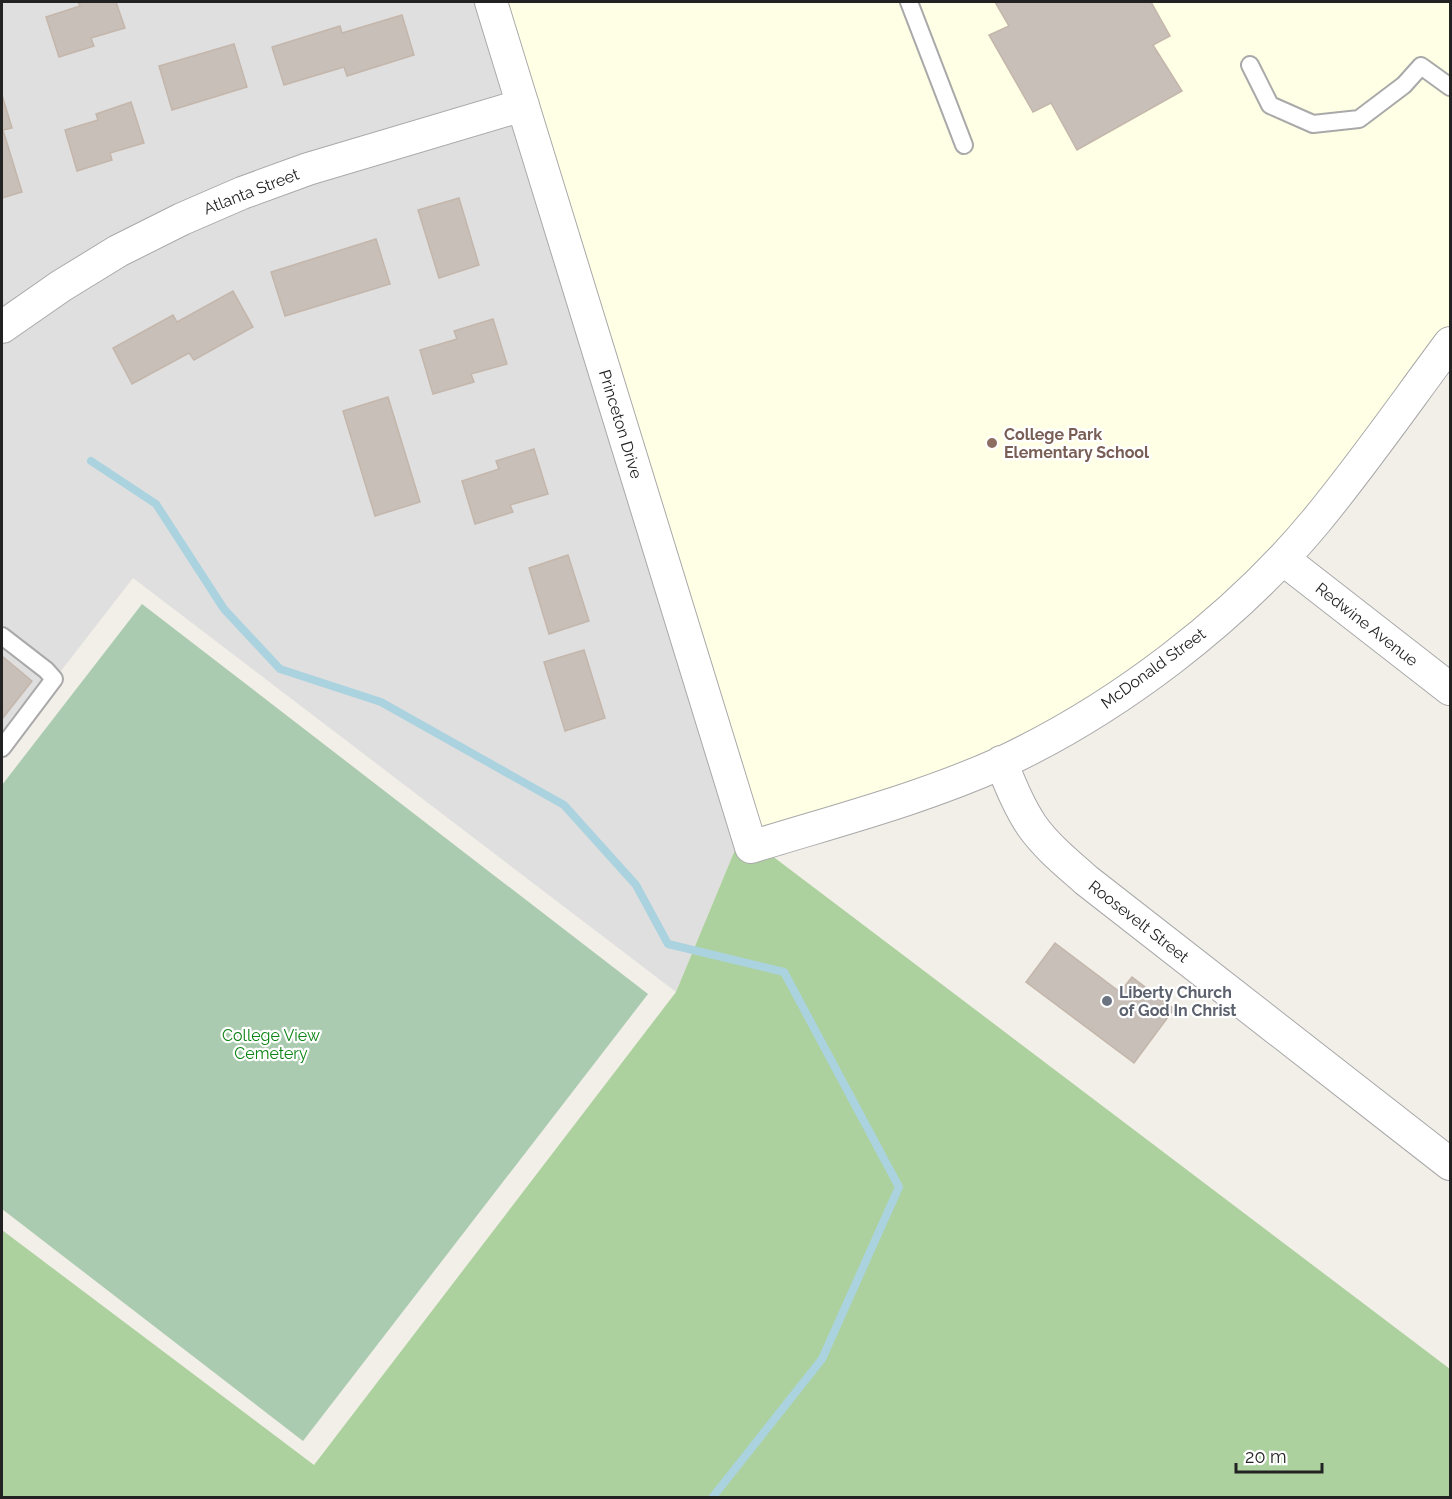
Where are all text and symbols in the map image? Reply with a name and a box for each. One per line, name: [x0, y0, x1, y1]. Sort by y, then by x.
street label: Atlanta Street: [201, 164, 302, 218]
street label: Princeton Drive: [595, 367, 646, 481]
place label: College Park Elementary School: [1004, 425, 1150, 462]
marker: College Park Elementary School: [985, 436, 999, 450]
street label: Redwine Avenue: [1312, 579, 1422, 670]
street label: McDonald Street: [1097, 624, 1210, 713]
street label: Roosevelt Street: [1085, 876, 1193, 967]
place label: Liberty Church of God In Christ: [1119, 983, 1237, 1020]
marker: Liberty Church of God In Christ: [1100, 994, 1114, 1008]
park label: College View Cemetery: [222, 1026, 320, 1063]
scale bar: [1236, 1436, 1322, 1474]
text: 20 m: [1245, 1446, 1287, 1467]

